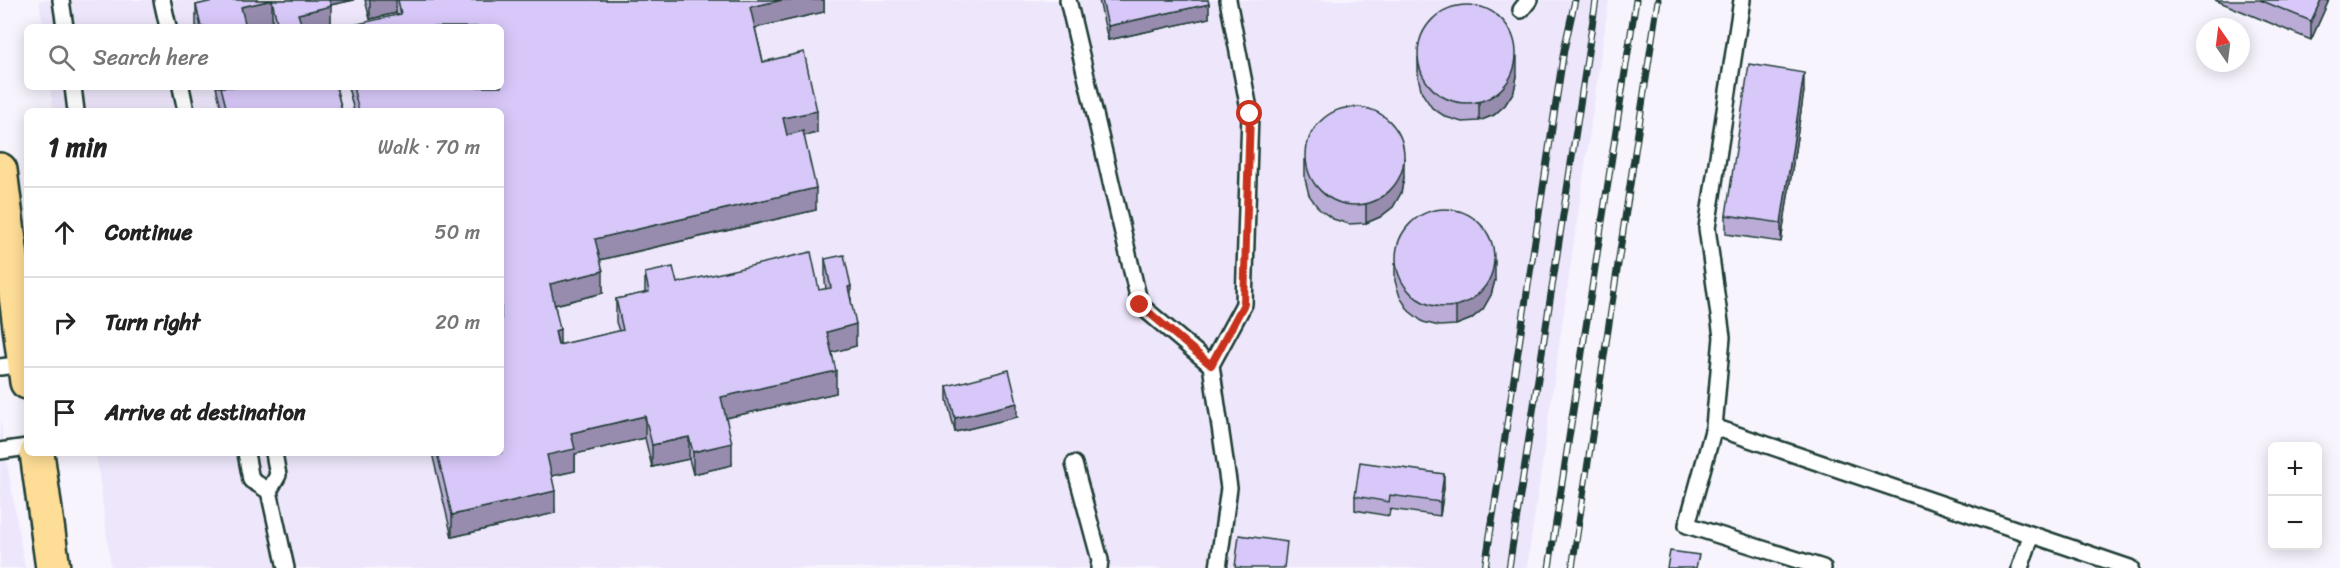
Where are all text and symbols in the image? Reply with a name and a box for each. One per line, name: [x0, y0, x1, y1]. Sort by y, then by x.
north arrow: [2196, 18, 2250, 72]
search box: [24, 24, 504, 90]
text: Search here: [93, 38, 209, 77]
icon: search: [45, 41, 78, 74]
route start: [1236, 100, 1262, 126]
text: 1 min: [48, 124, 107, 170]
text: Walk · 70 m: [378, 130, 480, 165]
text: Continue: [105, 213, 193, 252]
text: 50 m: [435, 215, 480, 250]
icon: ahead: [48, 216, 81, 249]
route end: [1126, 291, 1152, 317]
text: Turn right: [105, 303, 200, 342]
text: 20 m: [435, 305, 480, 340]
icon: right: [48, 306, 81, 339]
text: Arrive at destination: [105, 393, 306, 432]
icon: arrive: [48, 396, 81, 429]
map controls: [2268, 442, 2322, 550]
button: +: [2268, 442, 2322, 496]
button: −: [2268, 496, 2322, 550]

